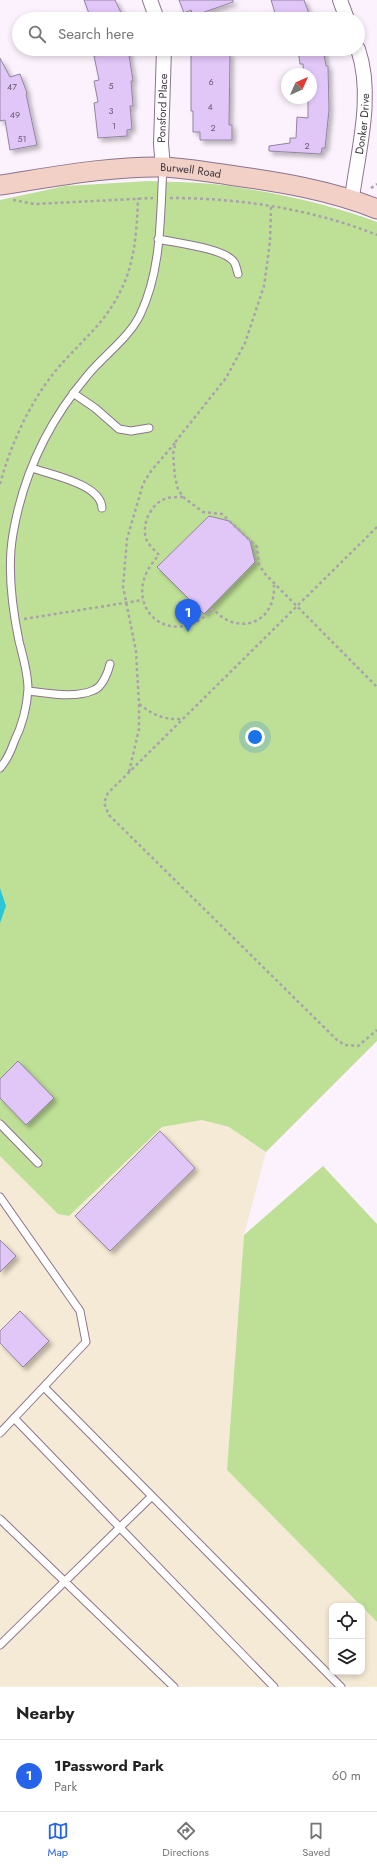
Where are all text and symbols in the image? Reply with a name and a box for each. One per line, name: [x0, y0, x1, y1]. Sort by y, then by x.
search box: [12, 12, 365, 56]
icon: search: [26, 23, 48, 45]
text: Search here: [58, 23, 134, 45]
north arrow: [281, 68, 317, 104]
street label: Ponsford Place: [153, 73, 171, 143]
house number: 6: [208, 75, 214, 88]
house number: 5: [108, 79, 114, 92]
house number: 47: [7, 80, 17, 93]
street label: Donker Drive: [351, 93, 373, 155]
house number: 4: [207, 100, 213, 113]
house number: 3: [109, 104, 114, 117]
house number: 49: [10, 108, 20, 121]
house number: 1: [112, 119, 116, 132]
house number: 2: [210, 121, 216, 134]
house number: 51: [17, 132, 27, 145]
house number: 2: [304, 139, 310, 152]
street label: Burwell Road: [160, 159, 222, 182]
pin: 1: [175, 599, 201, 632]
your location: [245, 727, 265, 747]
map controls: [329, 1603, 365, 1675]
button: locate: [329, 1603, 365, 1639]
button: layers: [329, 1639, 365, 1675]
text: Nearby: [16, 1701, 74, 1725]
text: 1Password Park: [54, 1755, 164, 1777]
text: 1: [26, 1766, 32, 1785]
text: 60 m: [332, 1766, 361, 1785]
text: Park: [54, 1777, 77, 1796]
tab: Map: [47, 1820, 69, 1860]
tab: Directions: [162, 1820, 209, 1860]
tab: Saved: [302, 1820, 330, 1860]

